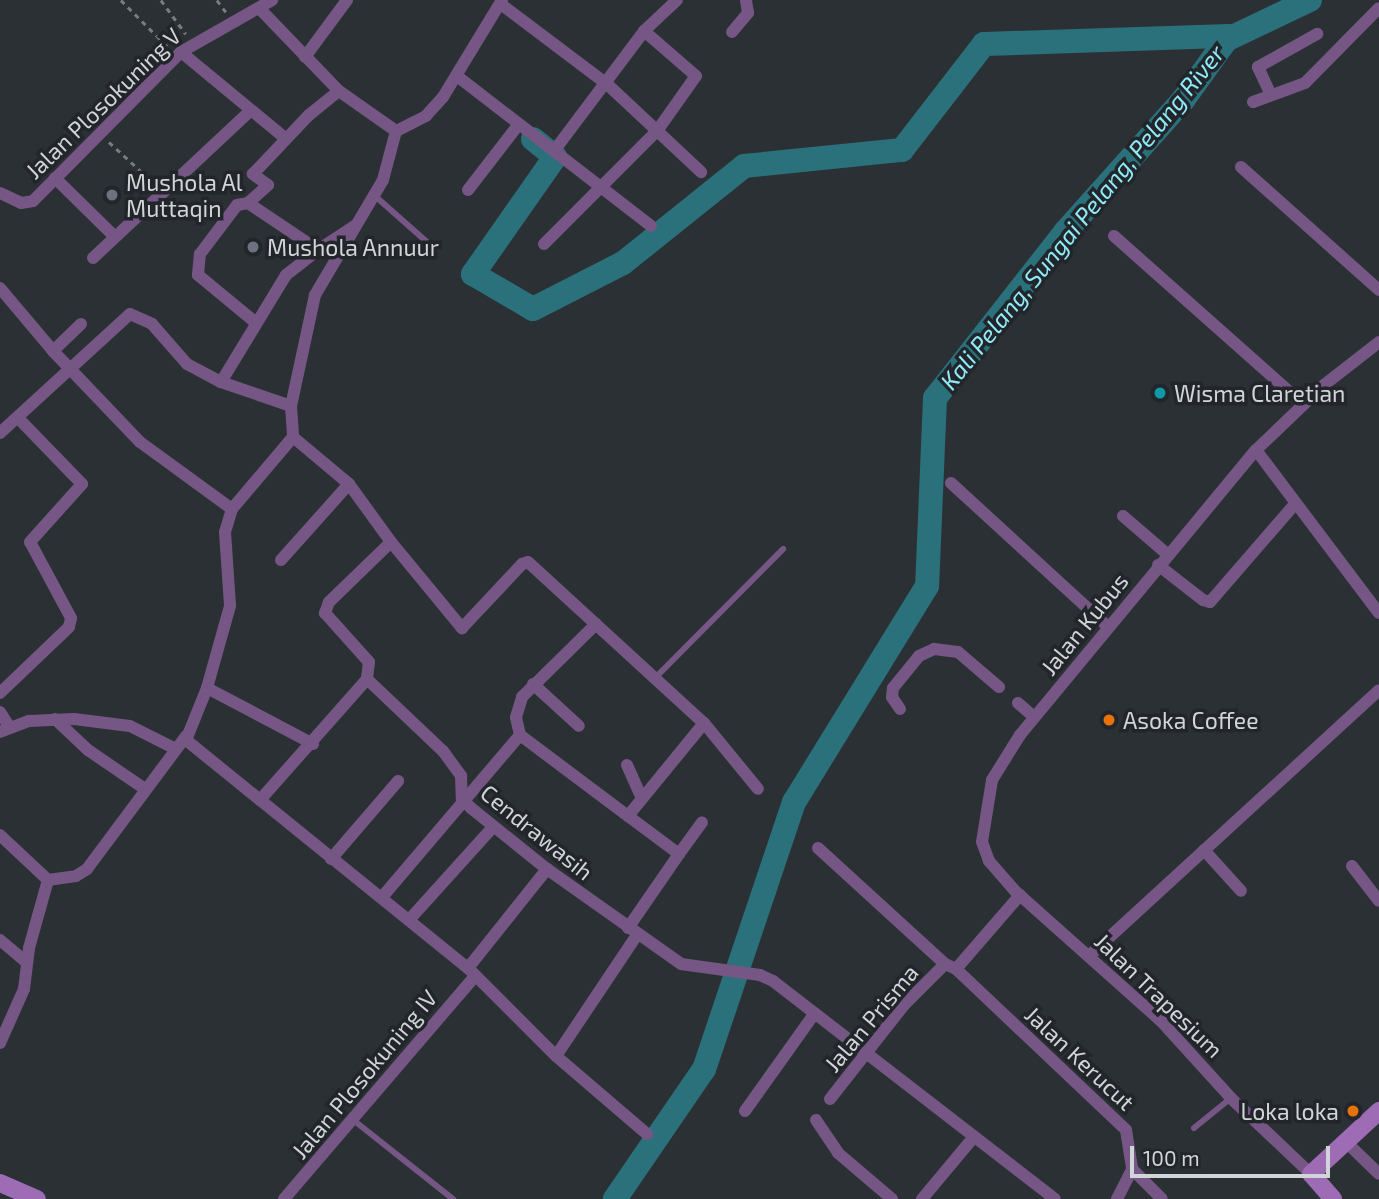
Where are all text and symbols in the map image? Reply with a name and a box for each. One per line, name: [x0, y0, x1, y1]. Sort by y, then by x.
street label: Jalan Plosokuning V: [19, 22, 187, 184]
water label: Kali Pelang, Sungai Pelang, Pelang River: [934, 39, 1230, 395]
place label: Mushola Al Muttaqin: [126, 168, 243, 222]
marker: Mushola Al Muttaqin: [104, 187, 120, 203]
place label: Mushola Annuur: [267, 233, 439, 261]
marker: Mushola Annuur: [245, 239, 261, 255]
place label: Wisma Claretian: [1174, 379, 1345, 407]
marker: Wisma Claretian: [1152, 385, 1168, 401]
street label: Jalan Kubus: [1035, 568, 1133, 680]
place label: Asoka Coffee: [1123, 706, 1259, 734]
marker: Asoka Coffee: [1101, 712, 1117, 728]
street label: Cendrawasih: [475, 778, 599, 886]
street label: Jalan Trapesium: [1089, 927, 1229, 1063]
street label: Jalan Prisma: [818, 959, 924, 1077]
street label: Jalan Plosokuning IV: [285, 984, 443, 1164]
street label: Jalan Kerucut: [1020, 1000, 1140, 1116]
place label: Loka loka: [1240, 1097, 1339, 1125]
marker: Loka loka: [1345, 1103, 1361, 1119]
scale bar: [1134, 1132, 1334, 1176]
text: 100 m: [1143, 1145, 1200, 1170]

